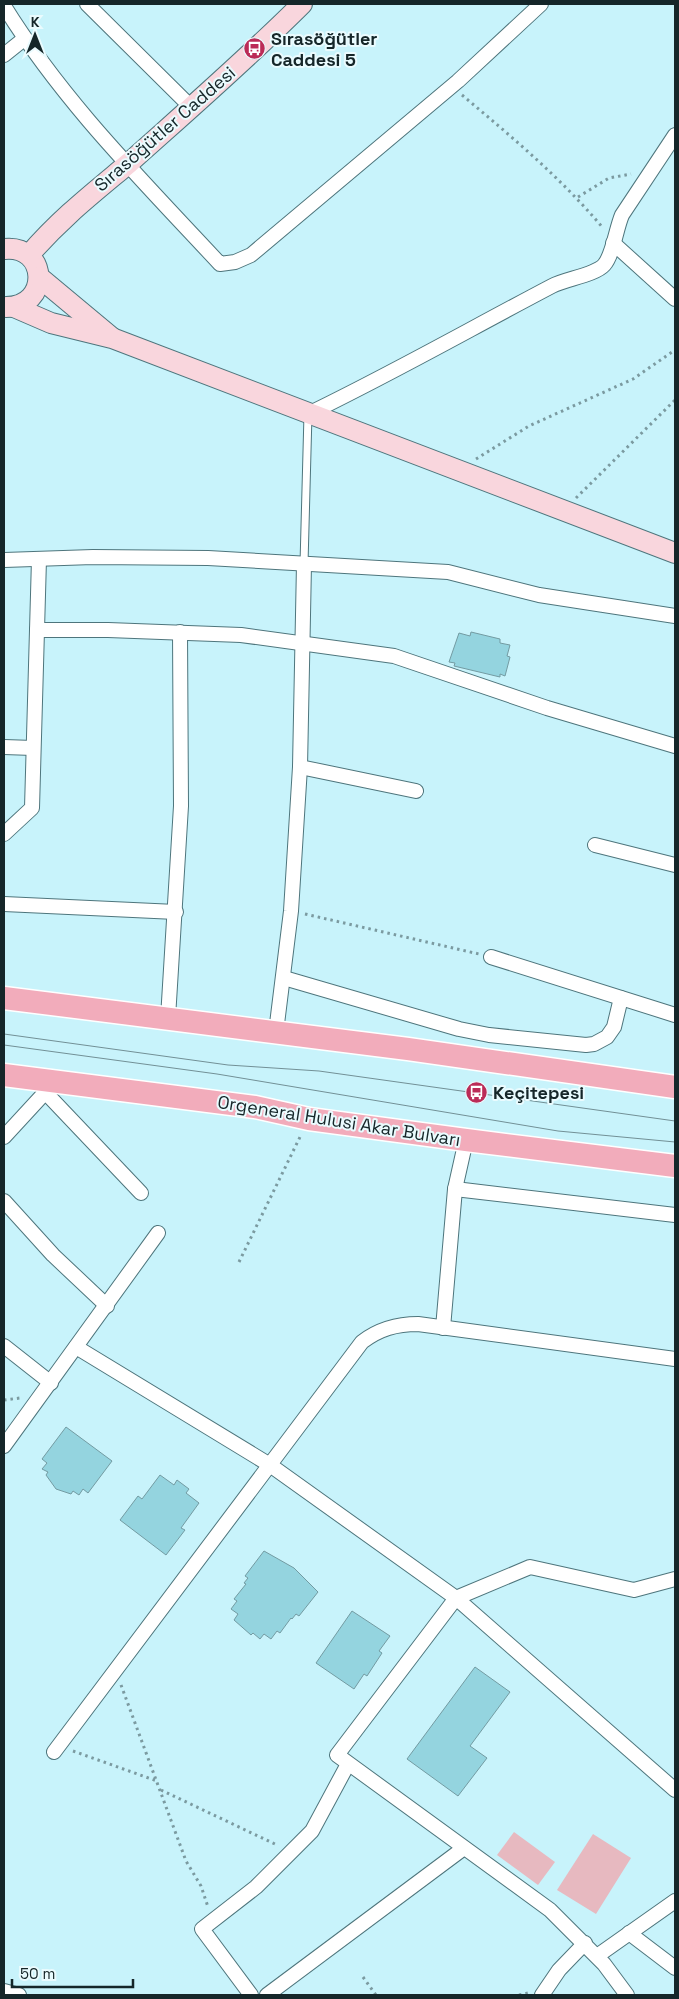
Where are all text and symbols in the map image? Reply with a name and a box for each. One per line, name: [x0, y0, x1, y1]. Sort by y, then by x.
north arrow: [10, 10, 60, 60]
text: K: [31, 13, 40, 31]
place label: Sırasöğütler Caddesi 5: [271, 27, 377, 71]
bus stop icon: Sırasöğütler Caddesi 5: [243, 37, 267, 61]
street label: Sırasöğütler Caddesi: [89, 61, 240, 196]
bus stop icon: Keçitepesi: [465, 1081, 489, 1105]
place label: Keçitepesi: [493, 1081, 584, 1104]
street label: Orgeneral Hulusi Akar Bulvarı: [216, 1090, 462, 1151]
scale bar: [12, 1956, 134, 1988]
text: 50 m: [20, 1964, 55, 1983]

